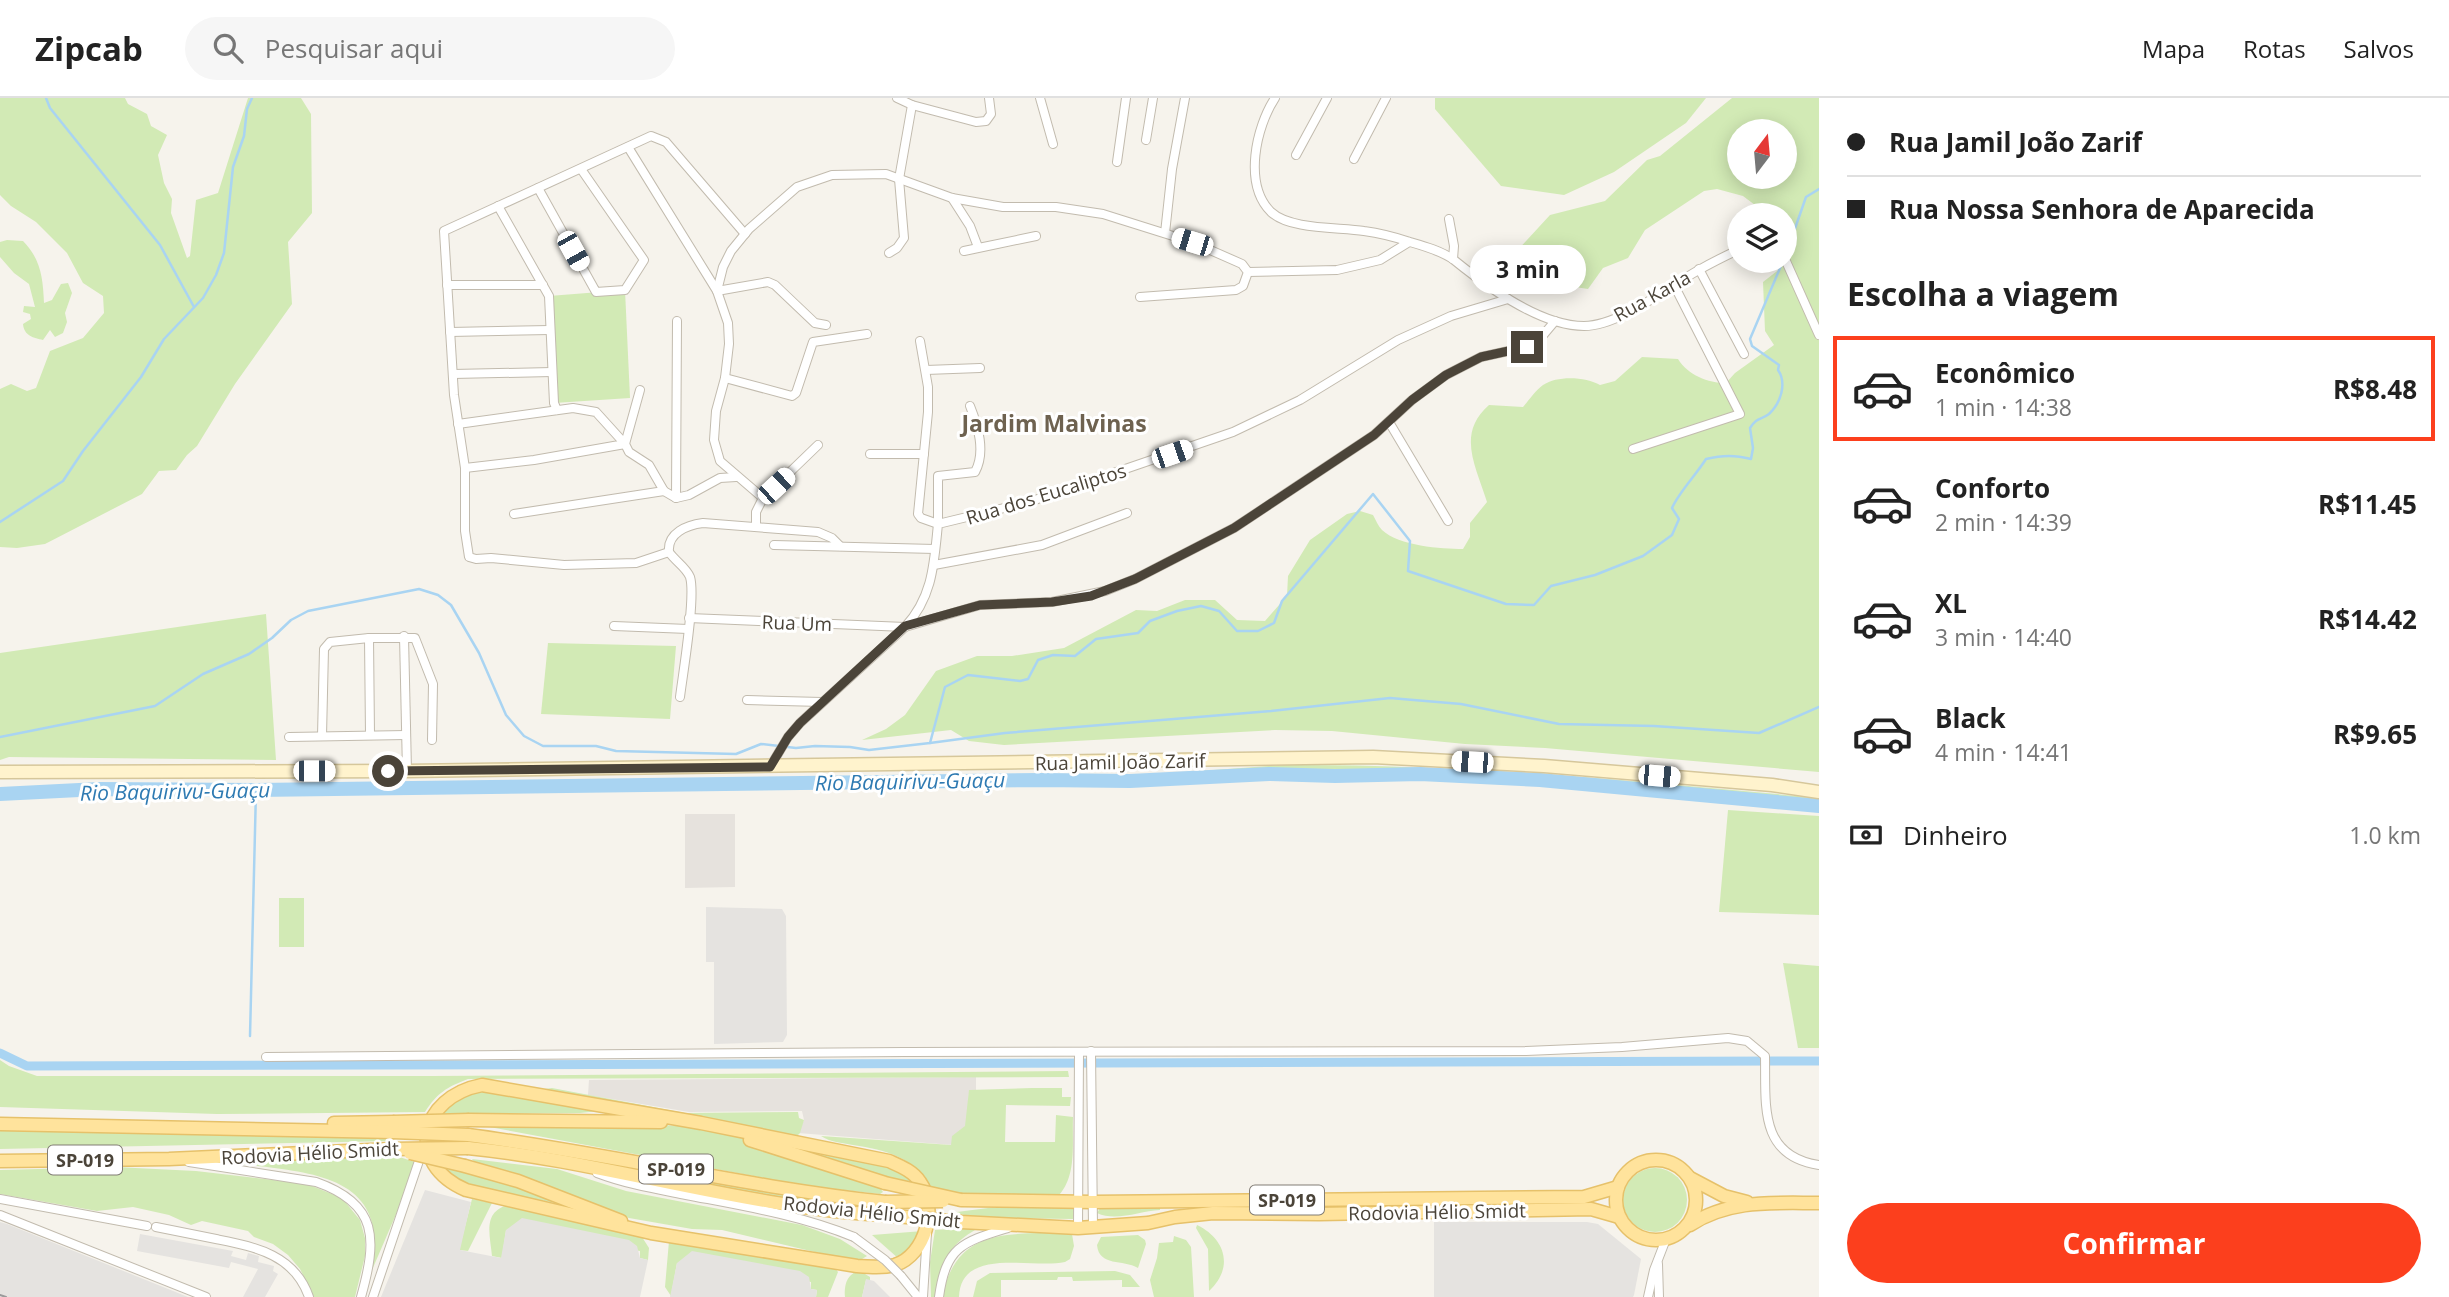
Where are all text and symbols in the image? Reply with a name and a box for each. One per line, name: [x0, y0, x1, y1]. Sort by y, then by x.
search box: [185, 17, 675, 80]
text: Zipcab: [35, 26, 143, 71]
icon: search: [209, 29, 247, 67]
text: Pesquisar aqui: [265, 30, 443, 66]
text: Mapa: [2142, 32, 2205, 65]
text: Rotas: [2243, 32, 2306, 65]
text: Salvos: [2344, 32, 2414, 65]
north arrow: [1727, 119, 1797, 189]
map controls: [1727, 119, 1797, 273]
text: Rua Jamil João Zarif: [1889, 124, 2142, 160]
text: Rua Nossa Senhora de Aparecida: [1889, 191, 2315, 227]
button: layers: [1727, 203, 1797, 273]
car: [1169, 226, 1216, 258]
car: [554, 228, 593, 274]
callout: 3 min: [1469, 246, 1585, 294]
text: 3 min: [1496, 253, 1560, 285]
street label: Rua Karla: [1609, 264, 1695, 328]
text: Escolha a viagem: [1847, 272, 2119, 315]
route end: [1511, 331, 1543, 363]
text: Econômico: [1935, 355, 2075, 391]
icon: car: [1851, 357, 1914, 420]
text: R$8.48: [2333, 371, 2417, 407]
text: 1 min · 14:38: [1935, 391, 2072, 423]
district label: Jardim Malvinas: [959, 407, 1147, 439]
car: [1149, 437, 1196, 471]
street label: Rua dos Eucaliptos: [963, 457, 1129, 531]
car: [754, 464, 799, 508]
text: Conforto: [1935, 470, 2050, 506]
icon: car: [1851, 472, 1914, 535]
text: R$11.45: [2318, 486, 2417, 522]
text: 2 min · 14:39: [1935, 506, 2072, 538]
text: XL: [1935, 585, 1967, 621]
icon: car: [1851, 587, 1914, 650]
text: R$14.42: [2318, 601, 2417, 637]
street label: Rua Um: [761, 609, 833, 637]
text: 3 min · 14:40: [1935, 621, 2072, 653]
text: Black: [1935, 700, 2006, 736]
icon: car: [1851, 702, 1914, 765]
text: R$9.65: [2333, 716, 2417, 752]
text: 4 min · 14:41: [1935, 736, 2072, 768]
street label: Rua Jamil João Zarif: [1035, 747, 1207, 776]
car: [1451, 750, 1494, 774]
route start: [372, 755, 404, 787]
car: [294, 761, 336, 782]
car: [1638, 764, 1681, 788]
water label: Rio Baquirivu-Guaçu: [815, 765, 1005, 797]
water label: Rio Baquirivu-Guaçu: [80, 775, 270, 807]
icon: cash: [1847, 816, 1885, 854]
text: Dinheiro: [1903, 817, 2008, 853]
text: 1.0 km: [2349, 819, 2421, 851]
street label: Rodovia Hélio Smidt: [221, 1135, 400, 1171]
road number: SP-019: [48, 1146, 122, 1175]
road number: SP-019: [639, 1154, 713, 1184]
road number: SP-019: [1250, 1185, 1324, 1214]
street label: Rodovia Hélio Smidt: [782, 1190, 962, 1234]
street label: Rodovia Hélio Smidt: [1348, 1197, 1526, 1227]
button: Confirmar: [1847, 1203, 2421, 1283]

